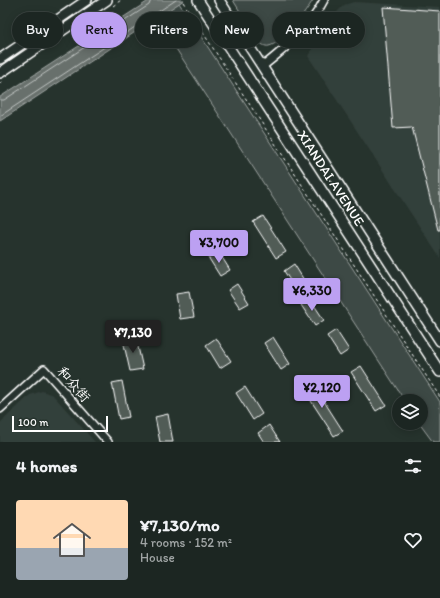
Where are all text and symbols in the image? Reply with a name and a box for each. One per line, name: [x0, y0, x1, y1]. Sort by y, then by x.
chip: Buy: [12, 12, 63, 48]
chip: Rent: [71, 12, 127, 48]
chip: Filters: [135, 12, 202, 48]
chip: New: [210, 12, 264, 48]
chip: Apartment: [272, 12, 365, 48]
street label: XIANDAI AVENUE: [293, 127, 368, 229]
pin: ¥3,700: [186, 230, 252, 264]
text: ¥3,700: [199, 235, 239, 250]
pin: ¥6,330: [279, 278, 345, 312]
text: ¥6,330: [292, 283, 332, 298]
pin: ¥7,130: [100, 320, 166, 354]
text: ¥7,130: [114, 325, 152, 340]
street label: 和众街: [53, 363, 94, 406]
pin: ¥2,120: [289, 375, 355, 409]
text: ¥2,120: [303, 380, 341, 395]
map controls: [392, 394, 428, 430]
button: layers: [392, 394, 428, 430]
scale bar: [12, 414, 108, 433]
text: 100 m: [18, 416, 48, 429]
icon: filters: [402, 455, 424, 477]
text: 4 homes: [16, 456, 77, 476]
text: ¥7,130/mo: [140, 515, 220, 535]
icon: home: [48, 516, 96, 564]
icon: heart: [402, 529, 424, 551]
text: 4 rooms · 152 m²: [140, 535, 232, 550]
text: House: [140, 550, 175, 565]

